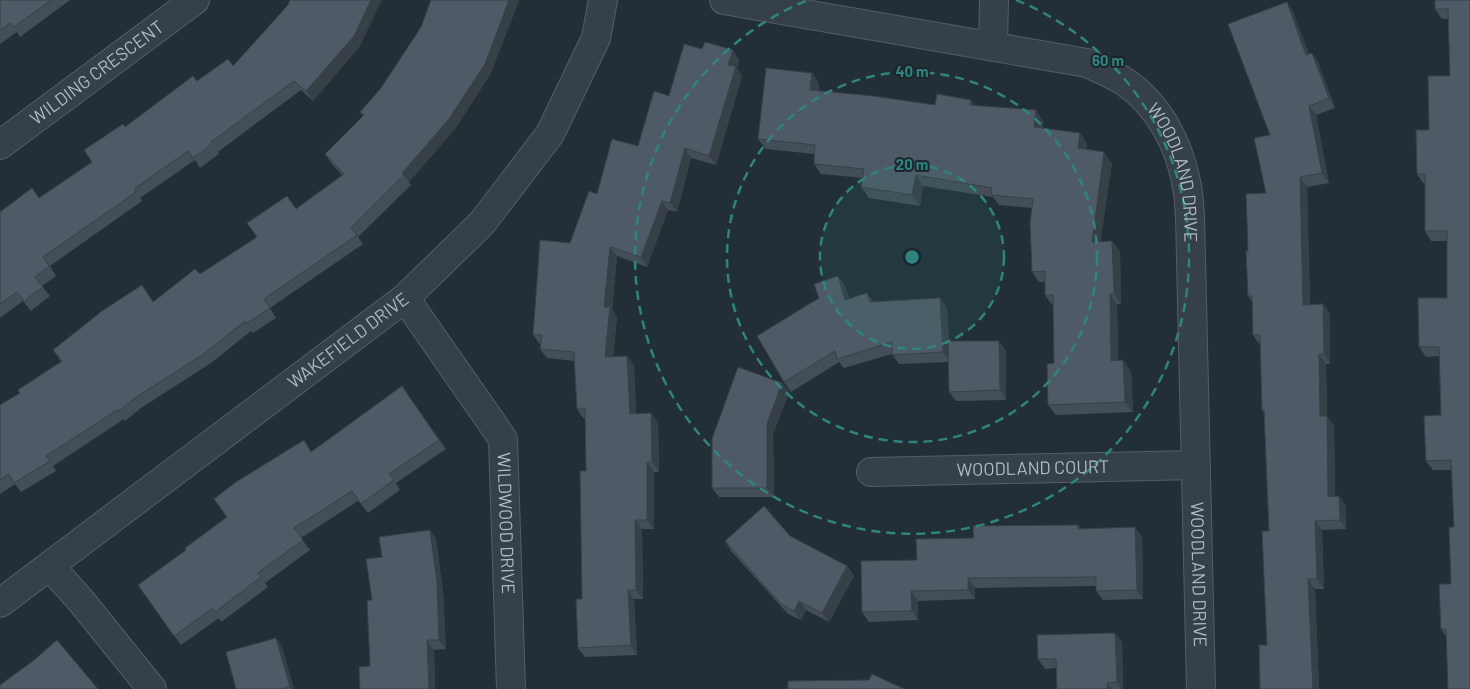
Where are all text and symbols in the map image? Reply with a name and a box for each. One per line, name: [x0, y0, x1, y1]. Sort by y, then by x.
street label: WILDING CRESCENT: [25, 15, 168, 129]
text: 60 m: [1092, 51, 1124, 69]
text: 40 m: [895, 62, 929, 80]
street label: WOODLAND DRIVE: [1143, 98, 1203, 243]
text: 20 m: [896, 155, 928, 173]
centre of rings: [903, 248, 921, 266]
street label: WAKEFIELD DRIVE: [283, 287, 413, 393]
street label: WILDWOOD DRIVE: [493, 452, 520, 595]
street label: WOODLAND COURT: [956, 455, 1109, 480]
street label: WOODLAND DRIVE: [1187, 501, 1212, 648]

